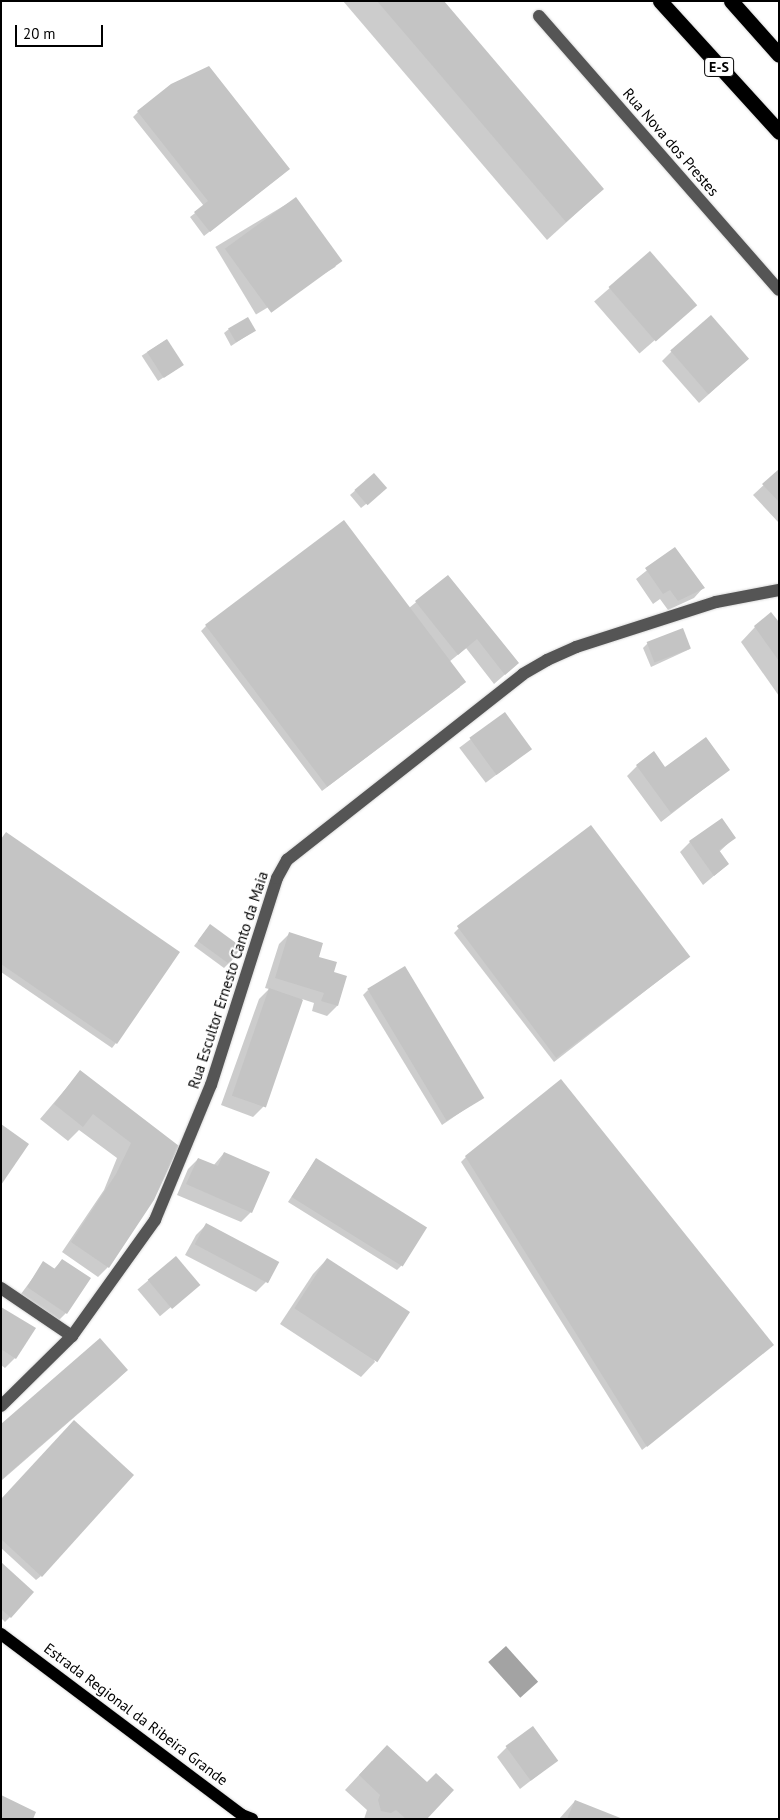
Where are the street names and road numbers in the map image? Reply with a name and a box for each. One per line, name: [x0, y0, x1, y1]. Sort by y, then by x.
road number: E-S: [704, 56, 734, 78]
street label: Rua Nova dos Prestes: [619, 84, 723, 200]
street label: Rua Escultor Ernesto Canto da Maia: [184, 869, 272, 1091]
street label: Estrada Regional da Ribeira Grande: [40, 1639, 232, 1789]

